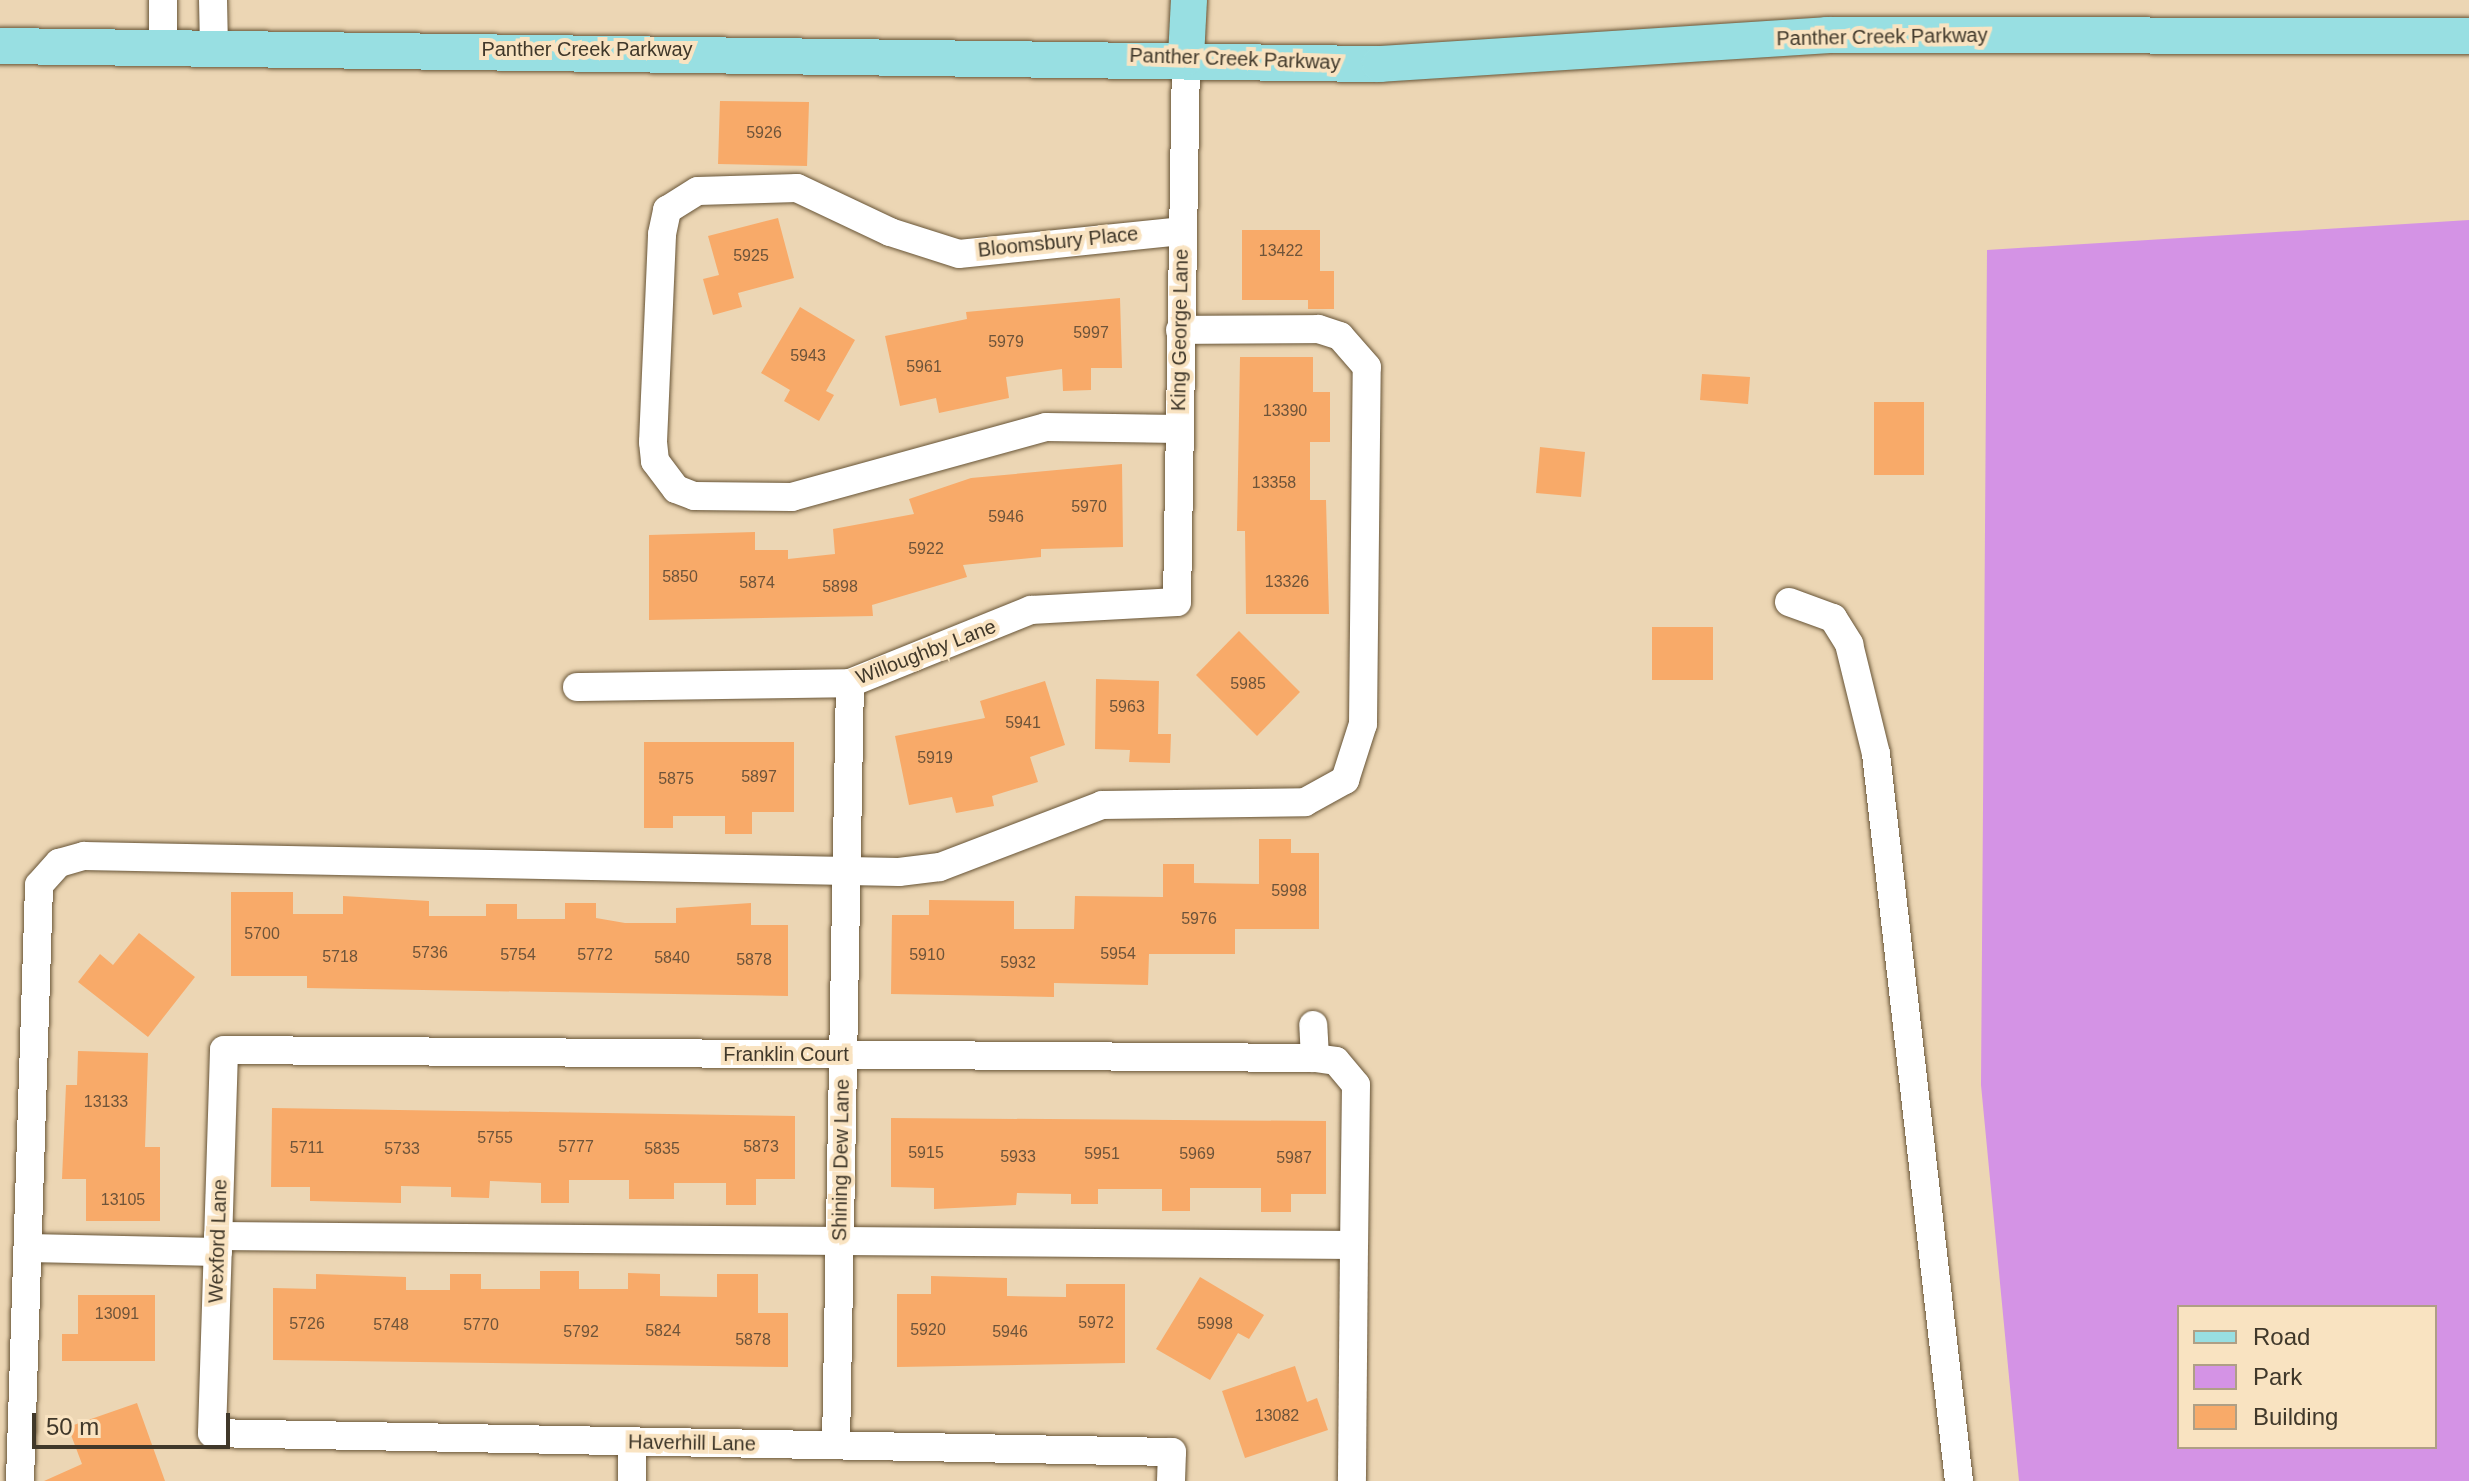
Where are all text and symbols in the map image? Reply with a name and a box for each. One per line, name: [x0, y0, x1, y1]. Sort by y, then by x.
street label: Panther Creek Parkway: [1776, 23, 1988, 51]
street label: Panther Creek Parkway: [481, 37, 693, 61]
street label: Panther Creek Parkway: [1129, 43, 1341, 75]
house number: 5926: [746, 123, 782, 143]
street label: Bloomsbury Place: [977, 222, 1139, 262]
house number: 13422: [1259, 241, 1303, 261]
house number: 5925: [733, 246, 769, 266]
street label: King George Lane: [1167, 249, 1193, 411]
house number: 5997: [1073, 323, 1109, 343]
house number: 5979: [988, 332, 1024, 352]
house number: 5943: [790, 346, 826, 366]
house number: 5961: [906, 357, 942, 377]
house number: 13390: [1263, 401, 1307, 421]
house number: 13358: [1252, 473, 1296, 493]
house number: 5970: [1071, 497, 1107, 517]
house number: 5946: [988, 507, 1024, 527]
house number: 5922: [908, 539, 944, 559]
house number: 5850: [662, 567, 698, 587]
house number: 13326: [1265, 572, 1309, 592]
house number: 5874: [739, 573, 775, 593]
house number: 5898: [822, 577, 858, 597]
street label: Willoughby Lane: [853, 614, 999, 690]
house number: 5985: [1230, 674, 1266, 694]
house number: 5963: [1109, 697, 1145, 717]
house number: 5941: [1005, 713, 1041, 733]
house number: 5919: [917, 748, 953, 768]
house number: 5897: [741, 767, 777, 787]
house number: 5875: [658, 769, 694, 789]
house number: 5998: [1271, 881, 1307, 901]
house number: 5976: [1181, 909, 1217, 929]
house number: 5700: [244, 924, 280, 944]
house number: 5736: [412, 943, 448, 963]
house number: 5954: [1100, 944, 1136, 964]
house number: 5754: [500, 945, 536, 965]
house number: 5772: [577, 945, 613, 965]
house number: 5910: [909, 945, 945, 965]
house number: 5718: [322, 947, 358, 967]
house number: 5840: [654, 948, 690, 968]
house number: 5878: [736, 950, 772, 970]
house number: 5932: [1000, 953, 1036, 973]
street label: Franklin Court: [723, 1042, 849, 1066]
street label: Shining Dew Lane: [828, 1079, 854, 1241]
house number: 13133: [84, 1092, 128, 1112]
house number: 5755: [477, 1128, 513, 1148]
house number: 5777: [558, 1137, 594, 1157]
house number: 5873: [743, 1137, 779, 1157]
house number: 5711: [290, 1138, 324, 1158]
house number: 5733: [384, 1139, 420, 1159]
house number: 5835: [644, 1139, 680, 1159]
house number: 5915: [908, 1143, 944, 1163]
house number: 5951: [1084, 1144, 1120, 1164]
house number: 5969: [1179, 1144, 1215, 1164]
house number: 5933: [1000, 1147, 1036, 1167]
house number: 5987: [1276, 1148, 1312, 1168]
street label: Wexford Lane: [204, 1179, 232, 1303]
house number: 13105: [101, 1190, 145, 1210]
house number: 13091: [95, 1304, 139, 1324]
legend: [2177, 1305, 2437, 1449]
house number: 5972: [1078, 1313, 1114, 1333]
house number: 5726: [289, 1314, 325, 1334]
house number: 5998: [1197, 1314, 1233, 1334]
house number: 5748: [373, 1315, 409, 1335]
house number: 5770: [463, 1315, 499, 1335]
house number: 5920: [910, 1320, 946, 1340]
house number: 5824: [645, 1321, 681, 1341]
house number: 5792: [563, 1322, 599, 1342]
house number: 5946: [992, 1322, 1028, 1342]
text: Road: [2253, 1323, 2310, 1350]
house number: 5878: [735, 1330, 771, 1350]
text: Park: [2253, 1363, 2302, 1390]
scale bar: [36, 1397, 234, 1447]
text: Building: [2253, 1403, 2338, 1430]
house number: 13082: [1255, 1406, 1299, 1426]
text: 50 m: [46, 1413, 99, 1440]
street label: Haverhill Lane: [628, 1430, 756, 1456]

